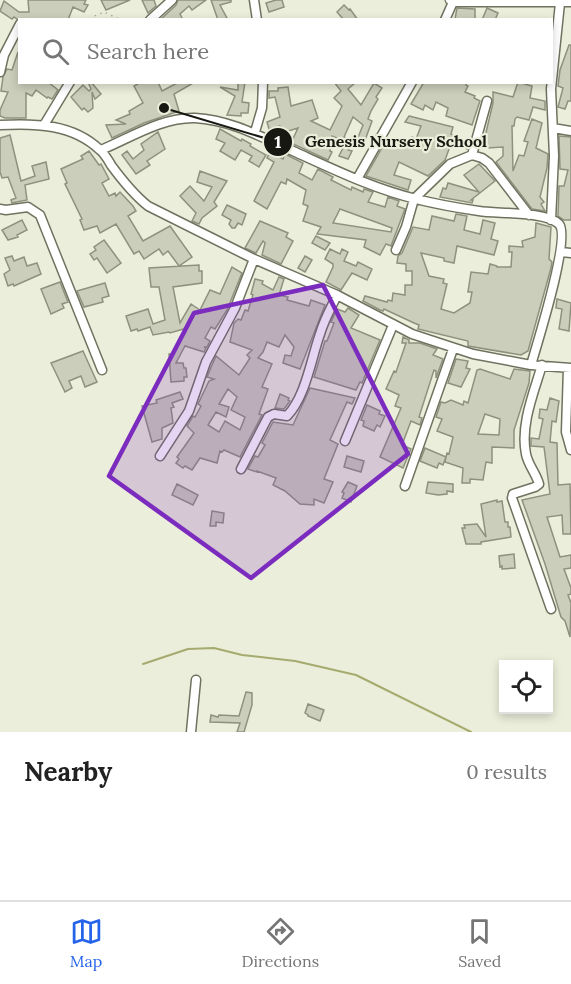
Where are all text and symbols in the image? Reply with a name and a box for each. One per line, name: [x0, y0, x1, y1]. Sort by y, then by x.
search box: [18, 18, 553, 84]
icon: search: [39, 35, 72, 68]
text: Search here: [87, 37, 209, 65]
callout: Genesis Nursery School: [263, 125, 499, 159]
text: 1: [274, 130, 282, 153]
text: Genesis Nursery School: [305, 131, 487, 151]
map controls: [499, 660, 553, 714]
button: locate: [499, 660, 553, 714]
text: Nearby: [24, 755, 112, 788]
text: 0 results: [466, 759, 547, 784]
tab: Map: [70, 915, 103, 971]
tab: Directions: [242, 915, 319, 971]
tab: Saved: [458, 915, 501, 971]

